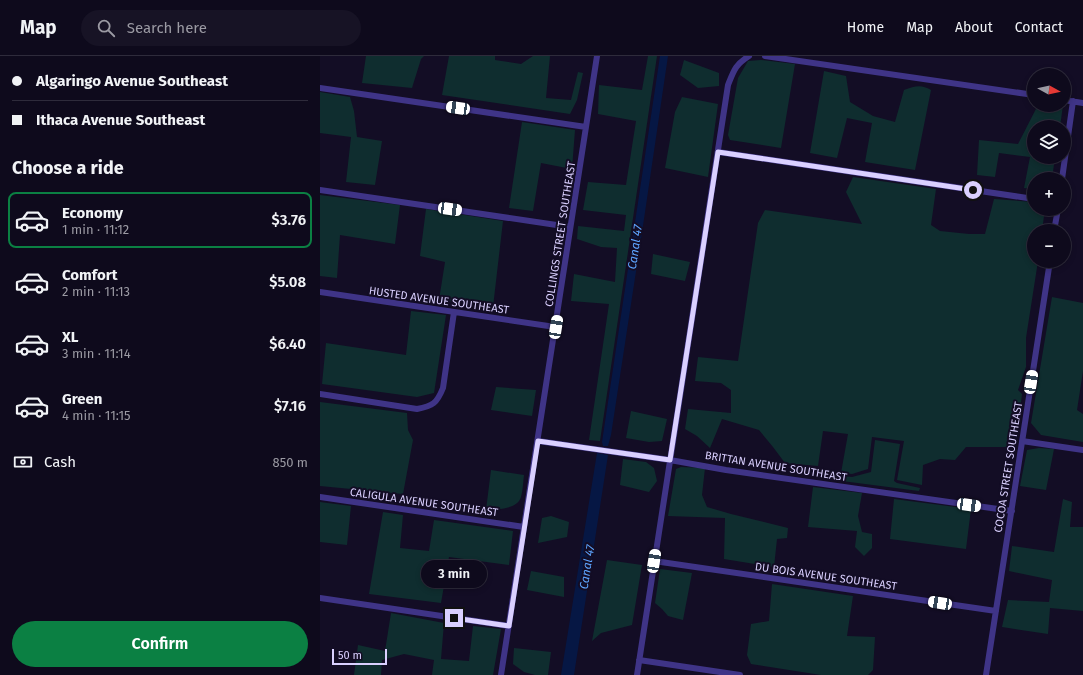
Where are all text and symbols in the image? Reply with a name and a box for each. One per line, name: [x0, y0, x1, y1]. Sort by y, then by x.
search box: [81, 10, 361, 46]
text: Map: [20, 16, 57, 39]
icon: search: [95, 17, 117, 39]
text: Search here: [127, 19, 207, 37]
text: Home: [847, 19, 884, 36]
text: Map: [906, 19, 933, 36]
text: About: [955, 19, 993, 36]
text: Contact: [1015, 19, 1063, 36]
north arrow: [1027, 68, 1071, 112]
map controls: [1027, 68, 1071, 268]
text: Algaringo Avenue Southeast: [36, 72, 228, 90]
car: [445, 100, 471, 116]
text: Ithaca Avenue Southeast: [36, 111, 205, 129]
button: layers: [1027, 120, 1071, 164]
text: Choose a ride: [12, 157, 124, 179]
street label: COLLINGS STREET SOUTHEAST: [543, 160, 578, 308]
button: +: [1027, 172, 1071, 216]
route start: [964, 181, 982, 199]
car: [437, 201, 463, 217]
icon: car: [14, 202, 50, 238]
text: Economy: [62, 204, 123, 222]
text: $3.76: [272, 211, 306, 229]
text: 1 min · 11:12: [62, 222, 129, 237]
water label: Canal 47: [625, 223, 645, 270]
button: −: [1027, 224, 1071, 268]
icon: car: [14, 264, 50, 300]
text: Comfort: [62, 266, 118, 284]
text: $5.08: [269, 273, 306, 291]
text: 2 min · 11:13: [62, 284, 130, 299]
street label: HUSTED AVENUE SOUTHEAST: [368, 284, 510, 317]
car: [548, 314, 564, 340]
icon: car: [14, 326, 50, 362]
text: XL: [62, 328, 78, 346]
text: $6.40: [269, 335, 306, 353]
text: 3 min · 11:14: [62, 346, 131, 361]
car: [1023, 369, 1039, 395]
icon: car: [14, 388, 50, 424]
text: Green: [62, 390, 102, 408]
text: $7.16: [274, 397, 306, 415]
street label: COCOA STREET SOUTHEAST: [992, 400, 1025, 533]
text: 4 min · 11:15: [62, 408, 131, 423]
street label: BRITTAN AVENUE SOUTHEAST: [704, 449, 848, 484]
icon: cash: [12, 451, 34, 473]
text: Cash: [44, 453, 76, 471]
text: 850 m: [272, 455, 308, 470]
street label: CALIGULA AVENUE SOUTHEAST: [349, 486, 499, 519]
car: [956, 497, 982, 513]
water label: Canal 47: [577, 543, 598, 590]
car: [646, 548, 662, 574]
callout: 3 min: [421, 560, 487, 588]
street label: DU BOIS AVENUE SOUTHEAST: [754, 560, 898, 593]
text: 3 min: [438, 566, 470, 581]
car: [927, 595, 953, 611]
route end: [445, 609, 463, 627]
button: Confirm: [12, 621, 308, 667]
scale bar: [332, 647, 387, 666]
text: 50 m: [338, 649, 362, 662]

